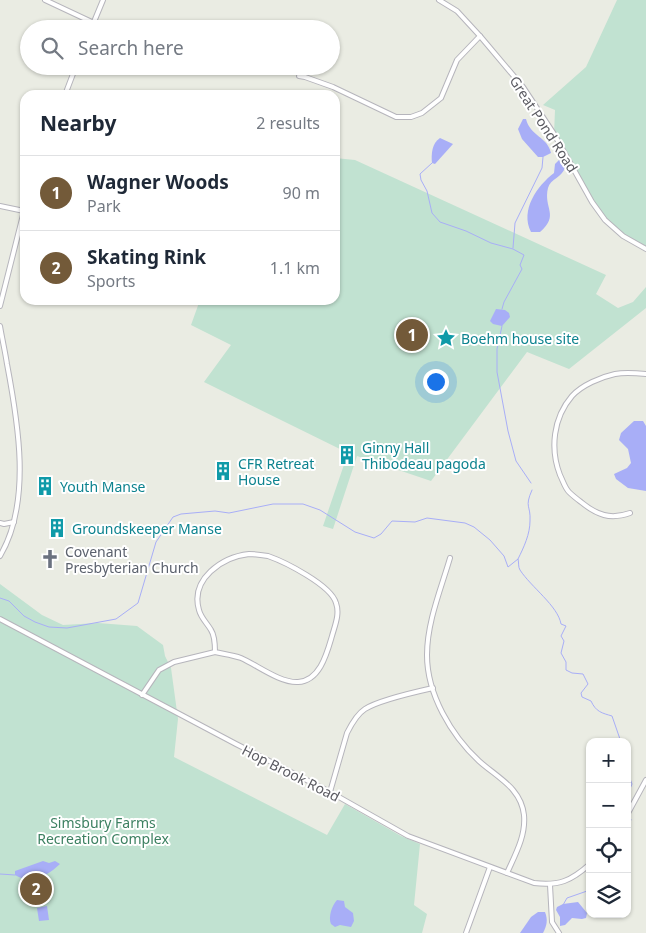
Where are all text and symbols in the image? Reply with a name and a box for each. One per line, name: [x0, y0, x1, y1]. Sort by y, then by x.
search box: [20, 20, 340, 75]
icon: search: [38, 34, 66, 62]
text: Search here: [78, 35, 184, 61]
street label: Great Pond Road: [506, 72, 582, 176]
text: Nearby: [40, 109, 116, 137]
text: 2 results: [256, 112, 320, 134]
text: Wagner Woods: [87, 169, 229, 195]
text: 1: [51, 182, 61, 204]
text: 90 m: [283, 182, 320, 204]
text: Park: [87, 195, 121, 217]
text: Skating Rink: [87, 244, 206, 270]
text: 2: [51, 257, 61, 279]
text: 1.1 km: [270, 257, 320, 279]
text: Sports: [87, 270, 135, 292]
pin: 1: [396, 316, 428, 354]
place icon: Boehm house site: [435, 327, 457, 349]
place label: Boehm house site: [461, 329, 579, 348]
your location: [423, 369, 449, 395]
place label: Ginny Hall Thibodeau pagoda: [362, 438, 486, 473]
building icon: Ginny Hall Thibodeau pagoda: [336, 444, 358, 466]
place label: CFR Retreat House: [238, 454, 314, 489]
building icon: CFR Retreat House: [212, 460, 234, 482]
building icon: Youth Manse: [34, 475, 56, 497]
place label: Youth Manse: [60, 477, 146, 496]
building icon: Groundskeeper Manse: [46, 517, 68, 539]
place label: Groundskeeper Manse: [72, 519, 222, 538]
place label: Covenant Presbyterian Church: [65, 542, 199, 577]
church icon: Covenant Presbyterian Church: [39, 548, 61, 570]
map controls: [586, 738, 631, 918]
button: +: [586, 738, 631, 783]
street label: Hop Brook Road: [239, 740, 343, 806]
button: −: [586, 783, 631, 828]
park label: Simsbury Farms Recreation Complex: [37, 813, 169, 848]
button: locate: [586, 828, 631, 873]
pin: 2: [20, 870, 52, 908]
button: layers: [586, 873, 631, 918]

